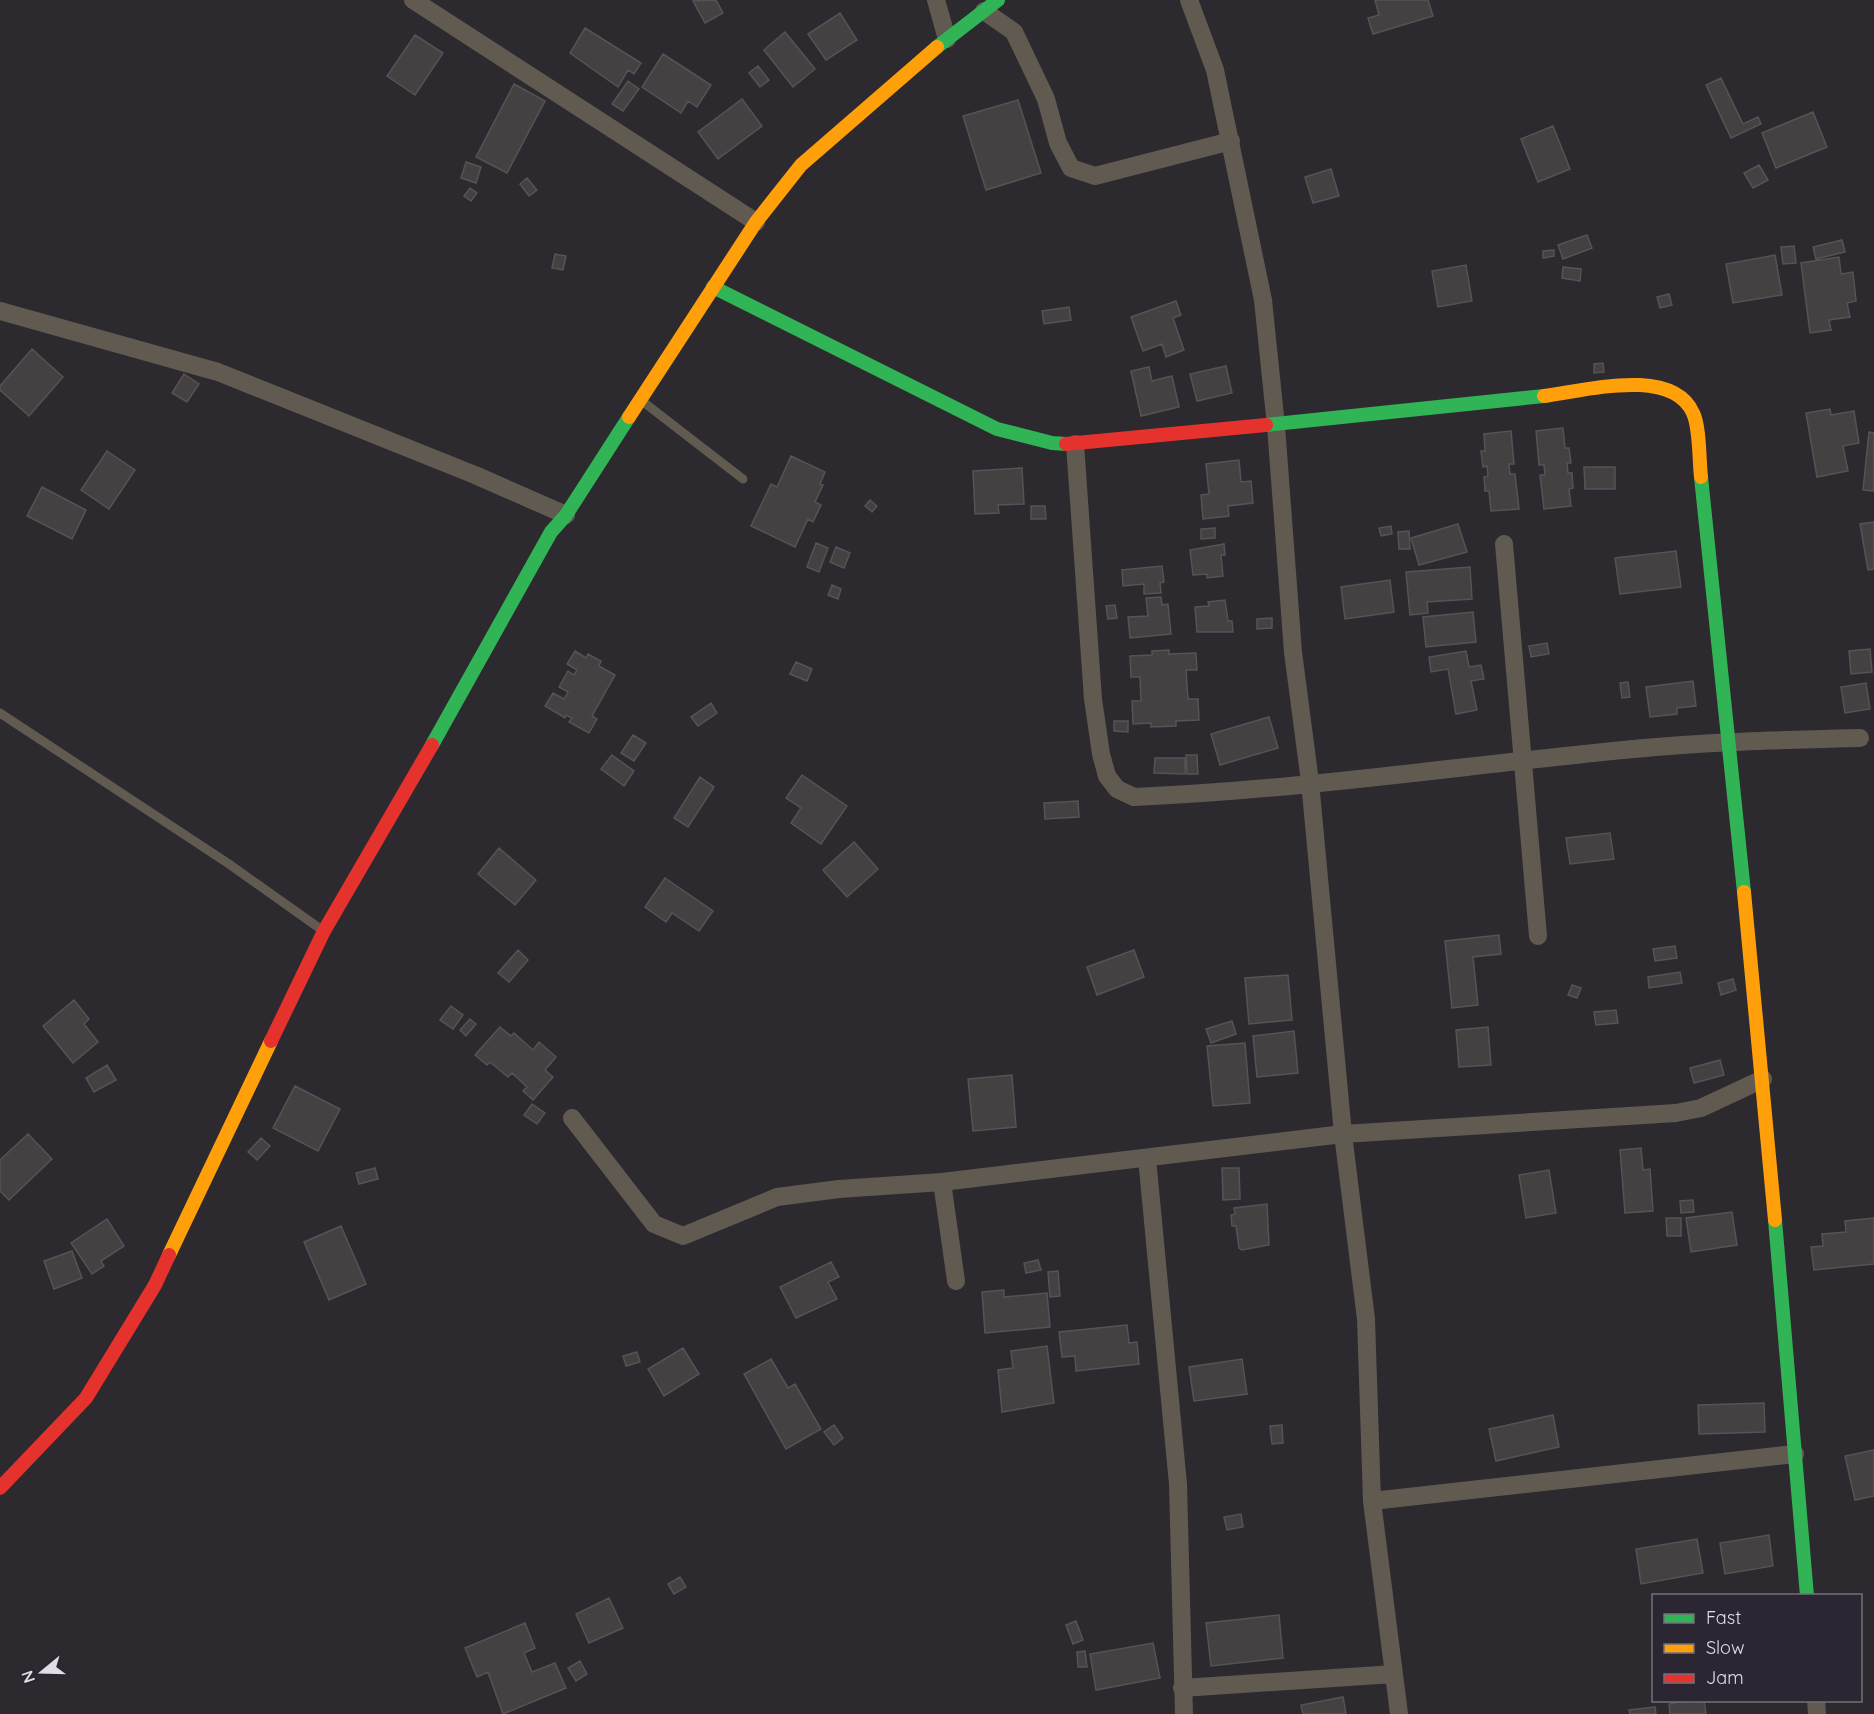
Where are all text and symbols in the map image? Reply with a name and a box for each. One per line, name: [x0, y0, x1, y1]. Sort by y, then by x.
legend: [1652, 1594, 1862, 1702]
text: Fast: [1706, 1606, 1741, 1629]
text: Slow: [1706, 1636, 1744, 1659]
north arrow: [12, 1642, 72, 1702]
text: Jam: [1706, 1666, 1744, 1689]
text: N: [16, 1668, 39, 1686]

